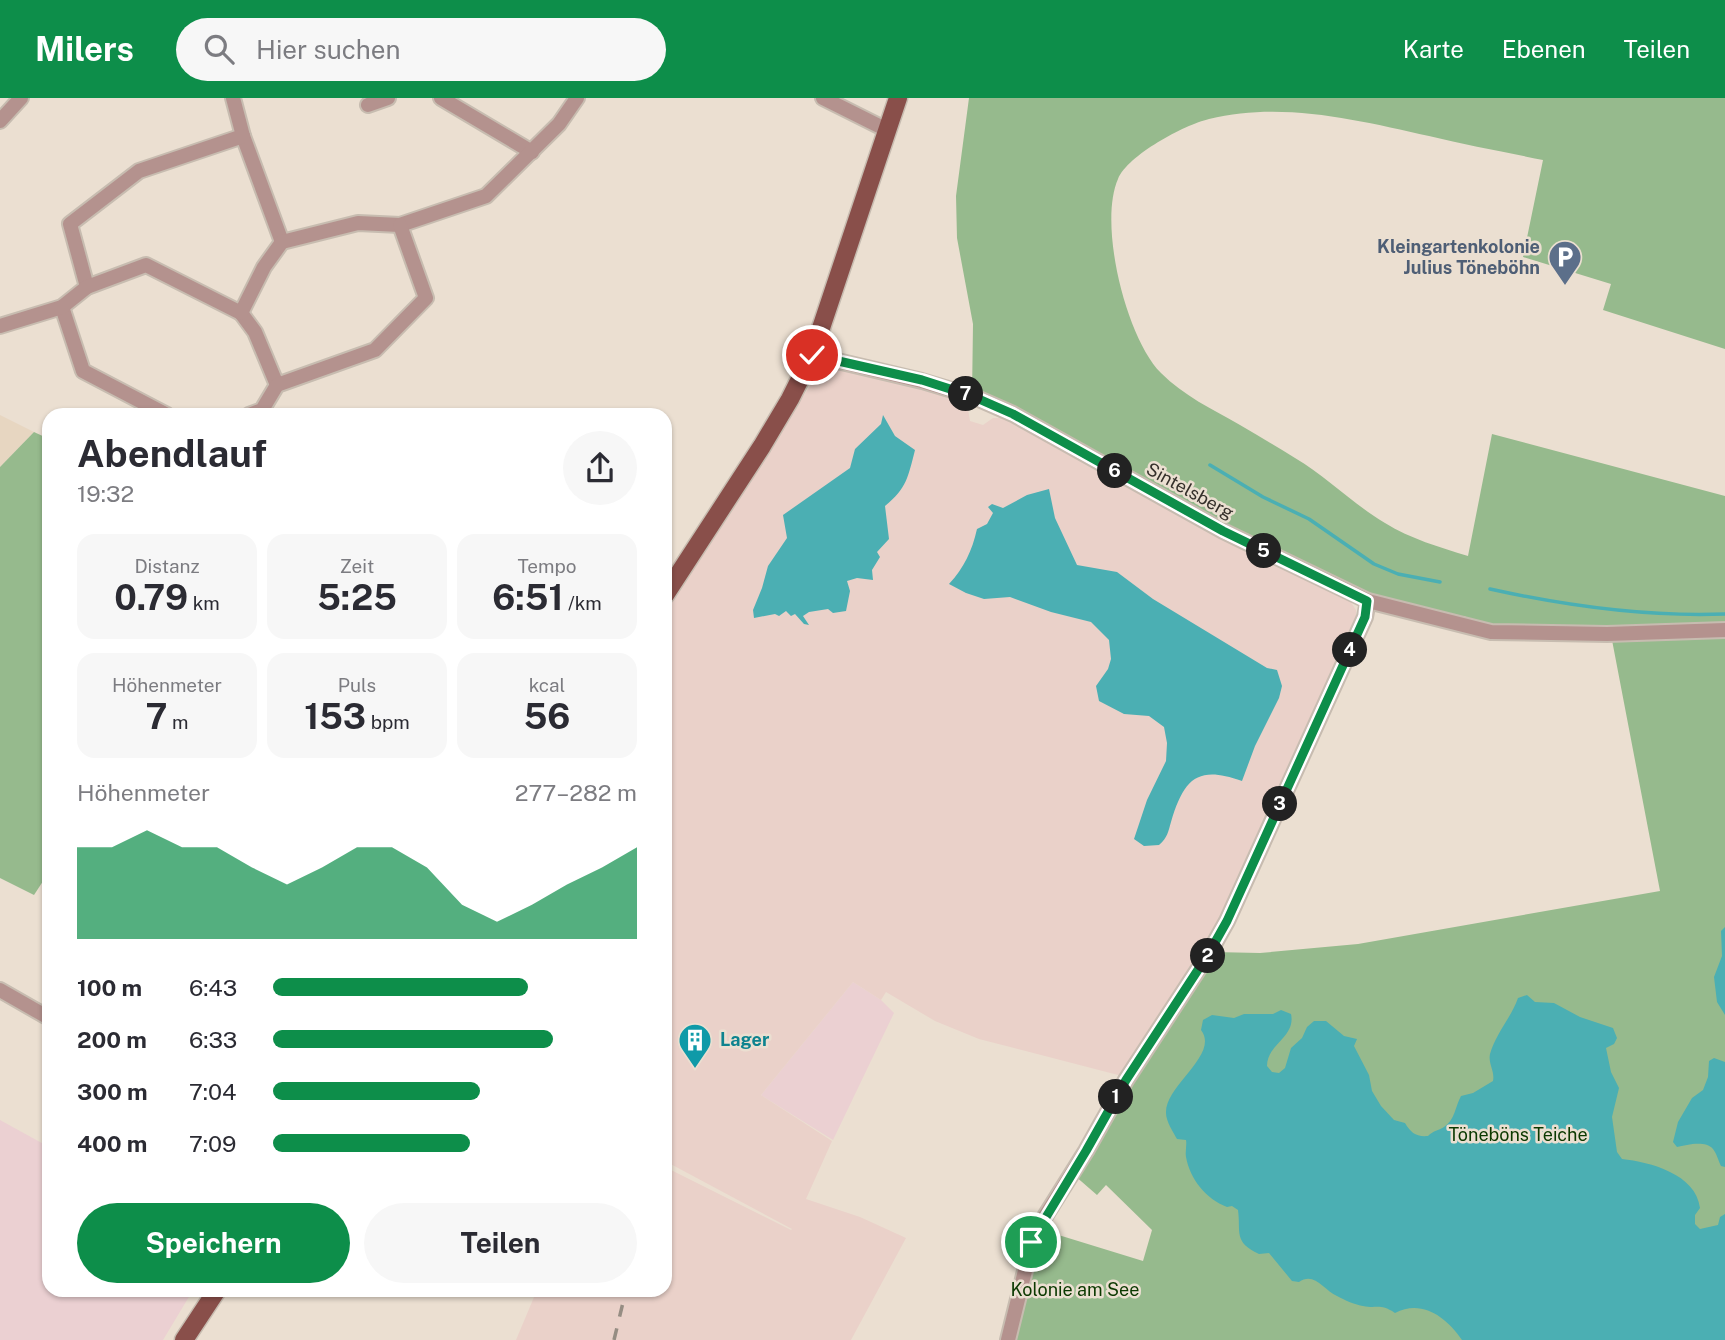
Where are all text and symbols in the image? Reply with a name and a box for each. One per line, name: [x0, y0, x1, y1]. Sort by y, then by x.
search box: [176, 18, 666, 81]
text: Milers: [35, 30, 134, 68]
icon: search: [200, 30, 238, 68]
text: Hier suchen: [256, 34, 401, 65]
text: Karte: [1403, 35, 1464, 63]
text: Ebenen: [1502, 35, 1586, 63]
text: Teilen: [1624, 35, 1690, 63]
place label: Kleingartenkolonie Julius Töneböhn: [1377, 236, 1540, 278]
parking icon: Kleingartenkolonie Julius Töneböhn: [1546, 238, 1584, 287]
pin: [782, 325, 842, 385]
icon: check: [793, 336, 831, 374]
pin: 7: [948, 376, 984, 412]
text: 7: [960, 382, 971, 404]
text: Abendlauf: [77, 431, 267, 476]
button: share: [563, 431, 637, 505]
pin: 6: [1098, 454, 1132, 488]
street label: Sintelsberg: [1143, 458, 1238, 523]
text: 6: [1108, 459, 1121, 481]
text: 19:32: [77, 480, 134, 507]
pin: 5: [1246, 533, 1282, 568]
text: 5: [1257, 539, 1270, 561]
text: Distanz: [134, 555, 200, 577]
text: Zeit: [340, 555, 374, 577]
text: Tempo: [517, 555, 577, 577]
text: 0.79: [114, 577, 188, 618]
text: 5:25: [317, 577, 397, 618]
text: 6:51: [492, 577, 563, 618]
text: km: [188, 592, 220, 614]
text: /km: [563, 592, 602, 614]
pin: 4: [1332, 632, 1368, 668]
text: 4: [1343, 638, 1356, 660]
text: Höhenmeter: [112, 674, 222, 696]
text: Puls: [338, 674, 376, 696]
text: kcal: [529, 674, 565, 696]
text: 7: [146, 696, 167, 737]
text: 153: [304, 696, 366, 737]
text: 56: [524, 696, 570, 737]
text: m: [167, 711, 188, 733]
text: bpm: [366, 711, 410, 733]
text: Höhenmeter: [77, 779, 210, 806]
text: 277–282 m: [515, 779, 637, 806]
pin: 3: [1262, 786, 1298, 822]
text: 3: [1273, 792, 1286, 814]
pin: 2: [1190, 938, 1226, 974]
text: 2: [1201, 944, 1214, 966]
text: 100 m: [77, 974, 142, 1001]
text: 6:43: [189, 974, 237, 1001]
building icon: Lager: [676, 1021, 714, 1070]
text: 200 m: [77, 1026, 147, 1053]
text: 6:33: [189, 1026, 237, 1053]
place label: Lager: [720, 1029, 770, 1050]
text: 300 m: [77, 1078, 148, 1105]
text: 7:04: [189, 1078, 237, 1105]
pin: 1: [1098, 1080, 1134, 1114]
text: 1: [1111, 1085, 1120, 1107]
park label: Töneböns Teiche: [1448, 1124, 1588, 1145]
text: 400 m: [77, 1130, 147, 1157]
text: 7:09: [189, 1130, 236, 1157]
button: Speichern: [77, 1203, 350, 1283]
button: Teilen: [364, 1203, 637, 1283]
pin: [1001, 1212, 1061, 1272]
icon: arrive: [1012, 1223, 1050, 1261]
park label: Kolonie am See: [1011, 1279, 1139, 1300]

